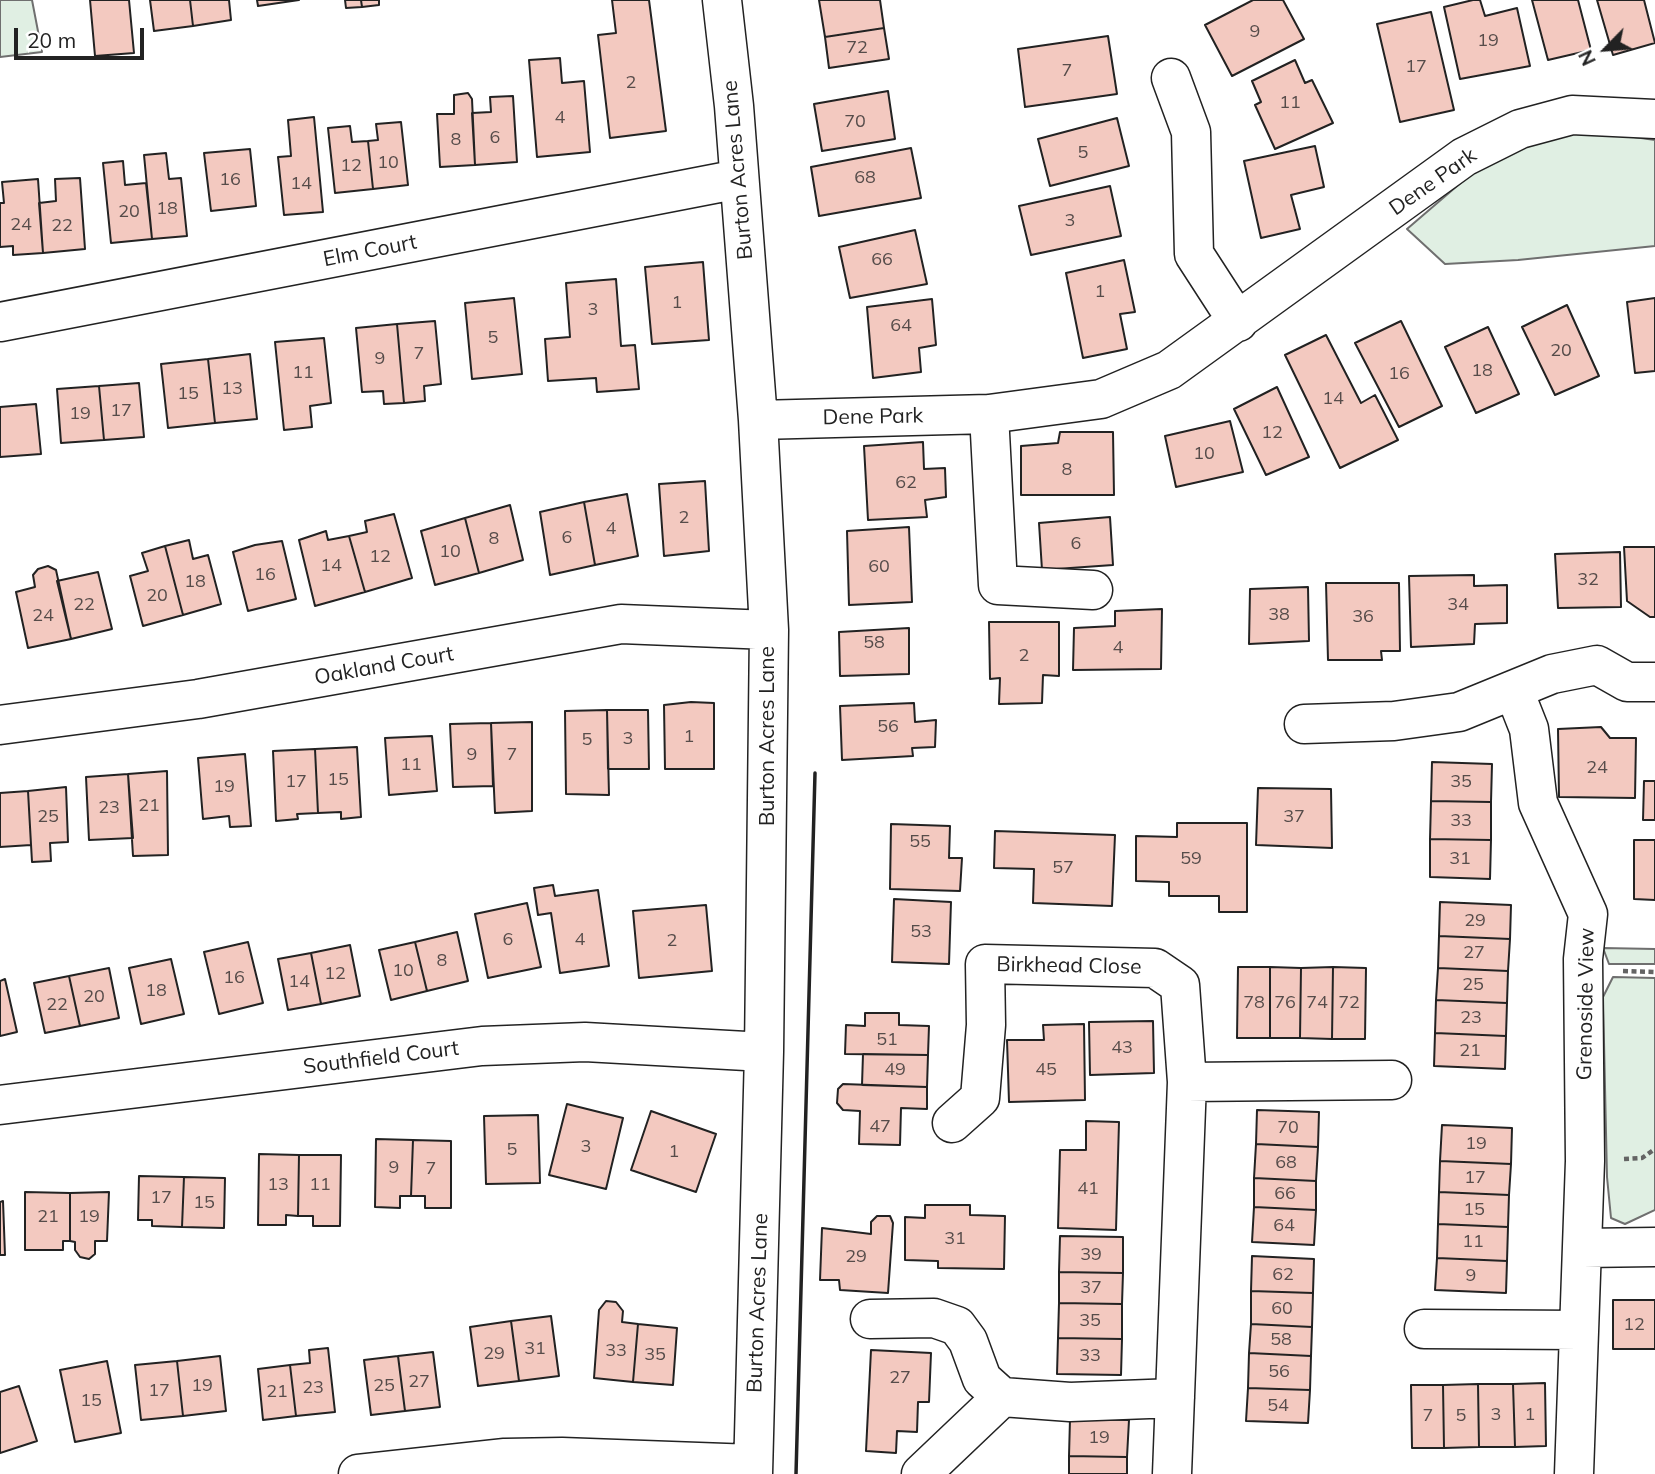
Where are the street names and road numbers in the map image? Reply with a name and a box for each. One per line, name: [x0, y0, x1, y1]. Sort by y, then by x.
street label: Burton Acres Lane: [718, 79, 758, 261]
street label: Dene Park: [1385, 143, 1481, 221]
street label: Elm Court: [321, 230, 419, 272]
street label: Dene Park: [823, 404, 923, 430]
street label: Oakland Court: [312, 641, 456, 691]
street label: Burton Acres Lane: [755, 646, 781, 826]
street label: Grenoside View: [1572, 927, 1600, 1081]
street label: Birkhead Close: [996, 952, 1142, 980]
street label: Southfield Court: [302, 1036, 460, 1080]
street label: Burton Acres Lane: [742, 1213, 774, 1393]

